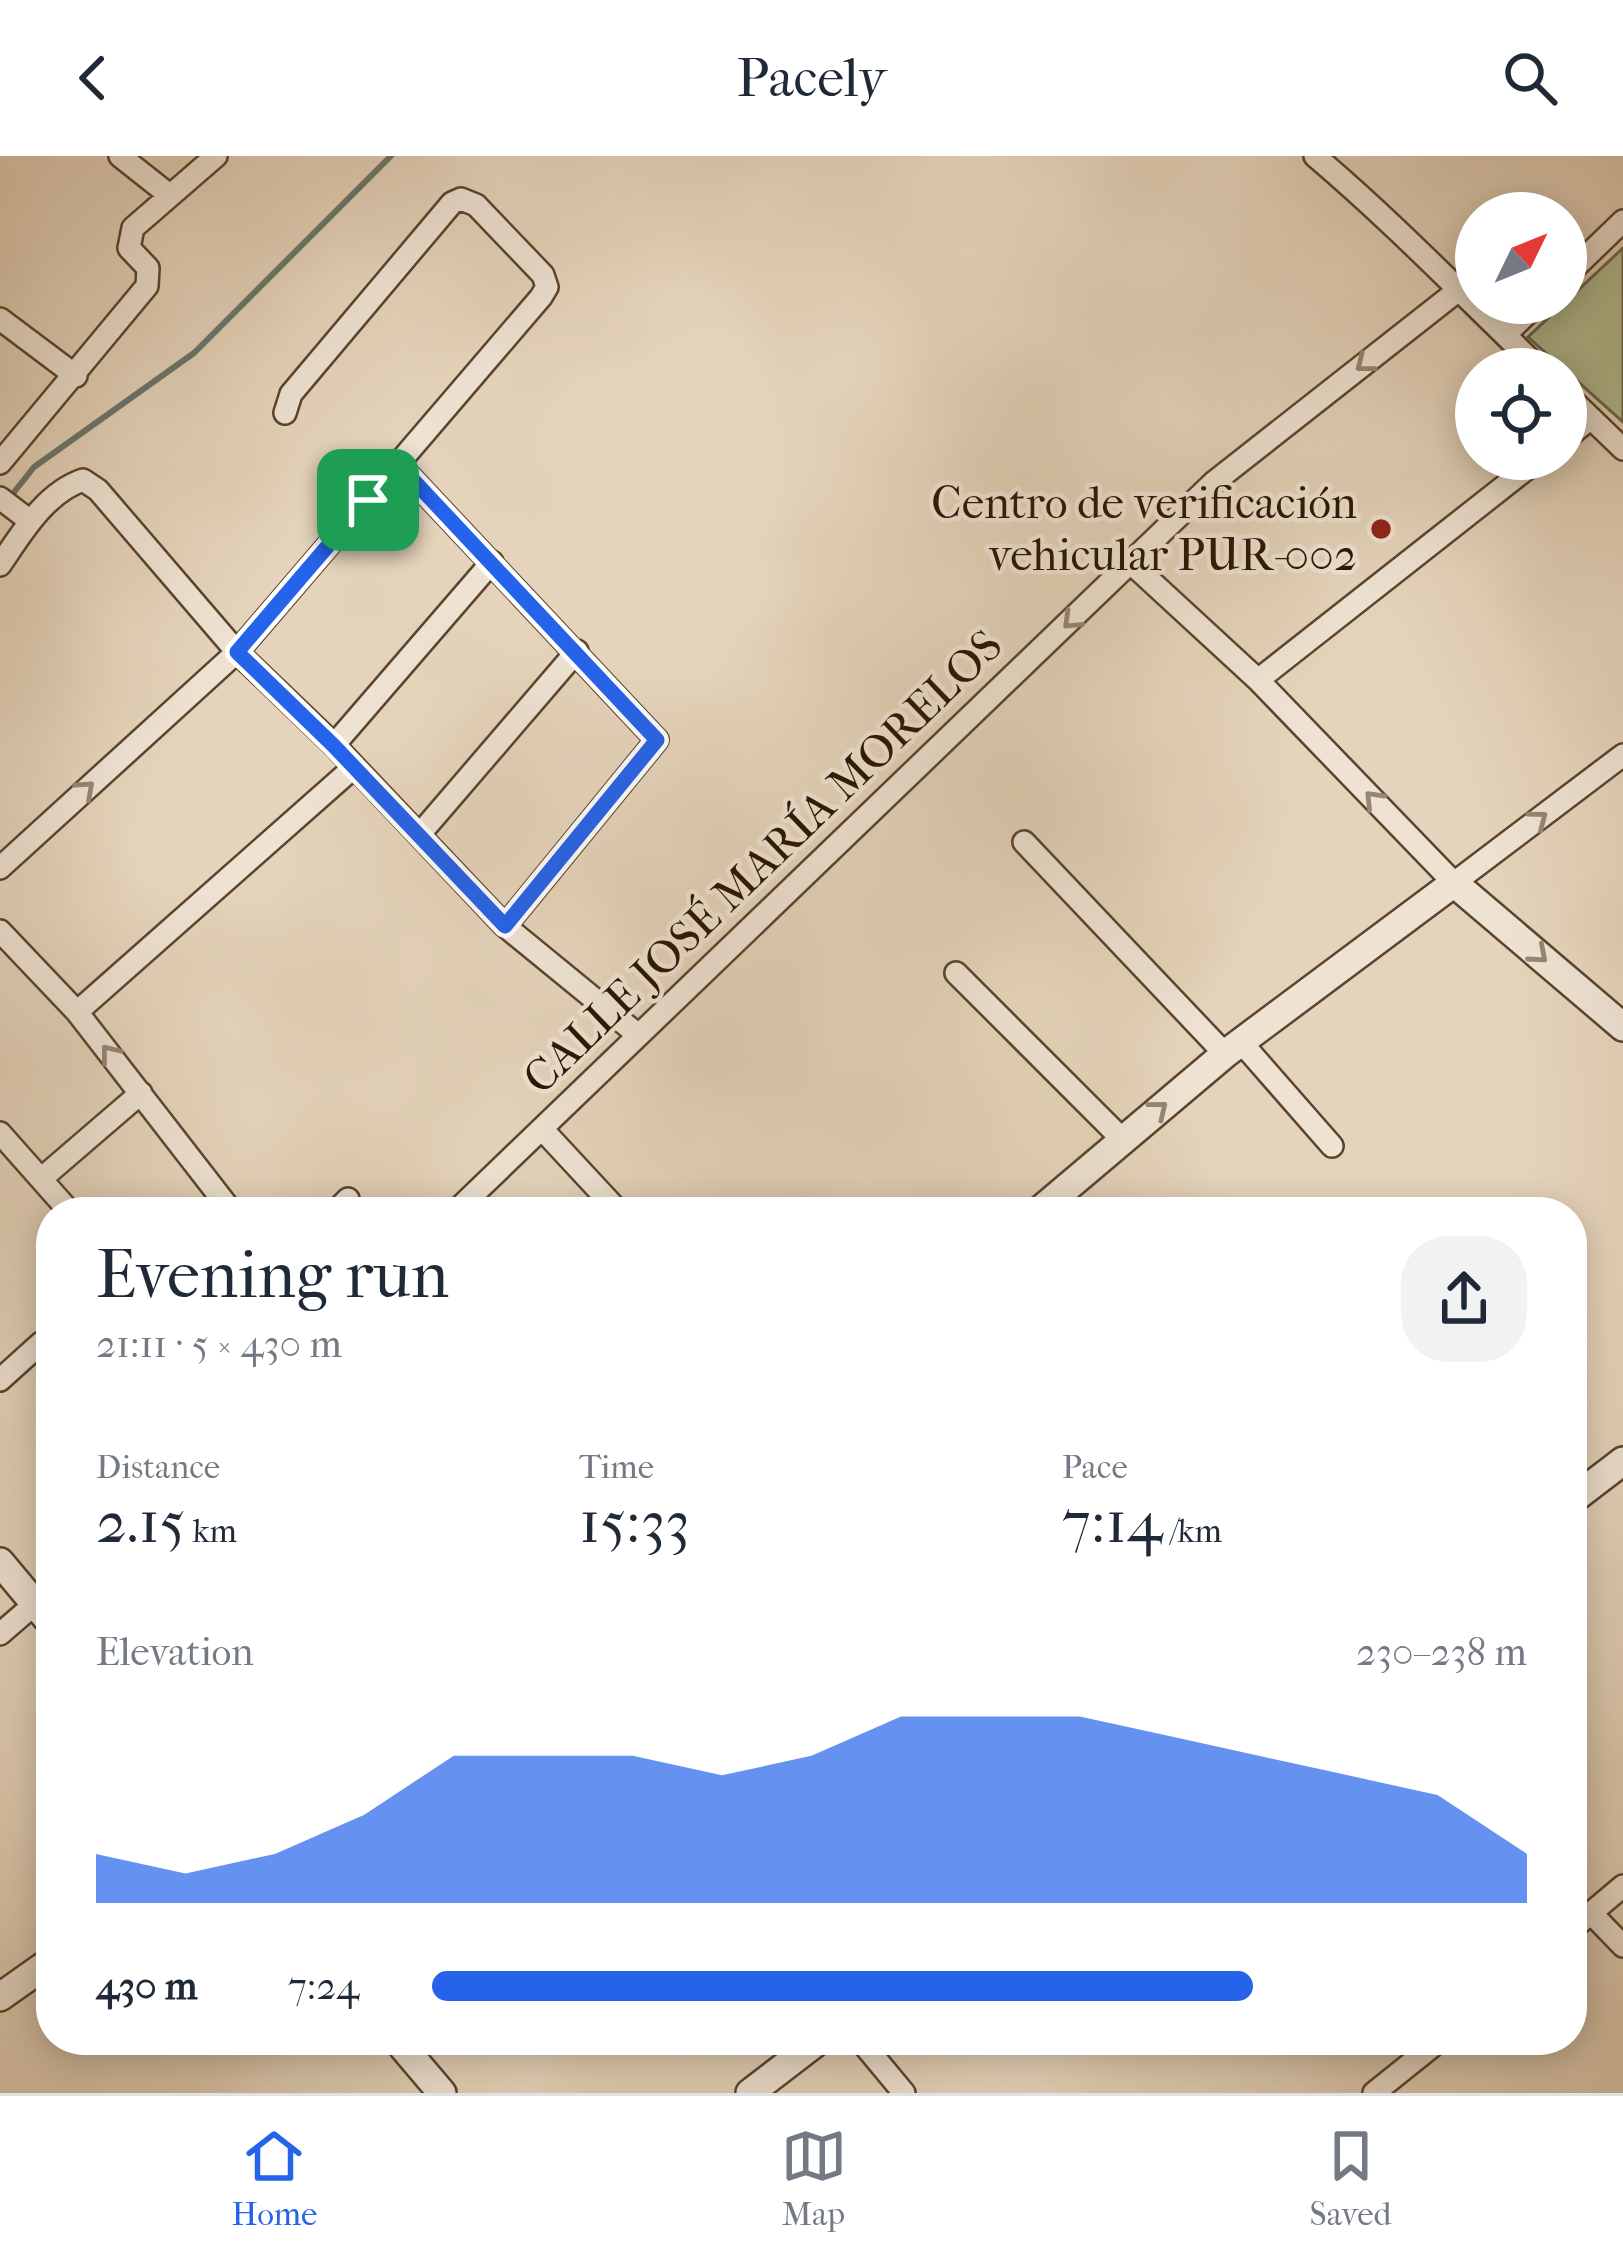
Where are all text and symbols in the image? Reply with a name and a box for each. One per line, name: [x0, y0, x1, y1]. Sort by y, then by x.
icon: back: [60, 45, 126, 111]
icon: search: [1497, 45, 1563, 111]
text: Pacely: [737, 47, 886, 110]
north arrow: [1455, 192, 1587, 324]
map controls: [1455, 192, 1587, 480]
button: locate: [1455, 348, 1587, 480]
one-way arrow: [1355, 350, 1377, 372]
pin: [317, 449, 419, 551]
icon: arrive: [335, 467, 401, 533]
place label: Centro de verificación vehicular PUR-002: [931, 477, 1357, 582]
marker: Centro de verificación vehicular PUR-002: [1368, 516, 1394, 542]
one-way arrow: [1063, 606, 1084, 628]
street label: CALLE JOSÉ MARÍA MORELOS: [512, 618, 1013, 1105]
one-way arrow: [73, 782, 94, 803]
one-way arrow: [1365, 791, 1387, 813]
one-way arrow: [1525, 812, 1547, 833]
one-way arrow: [1525, 941, 1547, 962]
one-way arrow: [102, 1044, 123, 1066]
one-way arrow: [1145, 1101, 1167, 1123]
button: share: [1401, 1236, 1527, 1362]
text: Evening run: [96, 1237, 449, 1314]
text: 21:11 · 5 × 430 m: [96, 1321, 342, 1367]
text: Distance: [96, 1448, 220, 1487]
text: Time: [579, 1448, 654, 1487]
text: Pace: [1062, 1448, 1128, 1487]
text: 2.15: [96, 1487, 186, 1558]
text: 15:33: [579, 1487, 690, 1558]
text: 7:14: [1062, 1487, 1162, 1558]
text: km: [186, 1512, 237, 1551]
text: /km: [1162, 1512, 1222, 1551]
text: Elevation: [96, 1629, 254, 1675]
text: 230–238 m: [1356, 1629, 1527, 1675]
text: 430 m: [96, 1963, 197, 2009]
text: 7:24: [288, 1963, 359, 2009]
tab: Home: [232, 2123, 317, 2234]
tab: Map: [781, 2123, 847, 2234]
tab: Saved: [1310, 2123, 1391, 2234]

